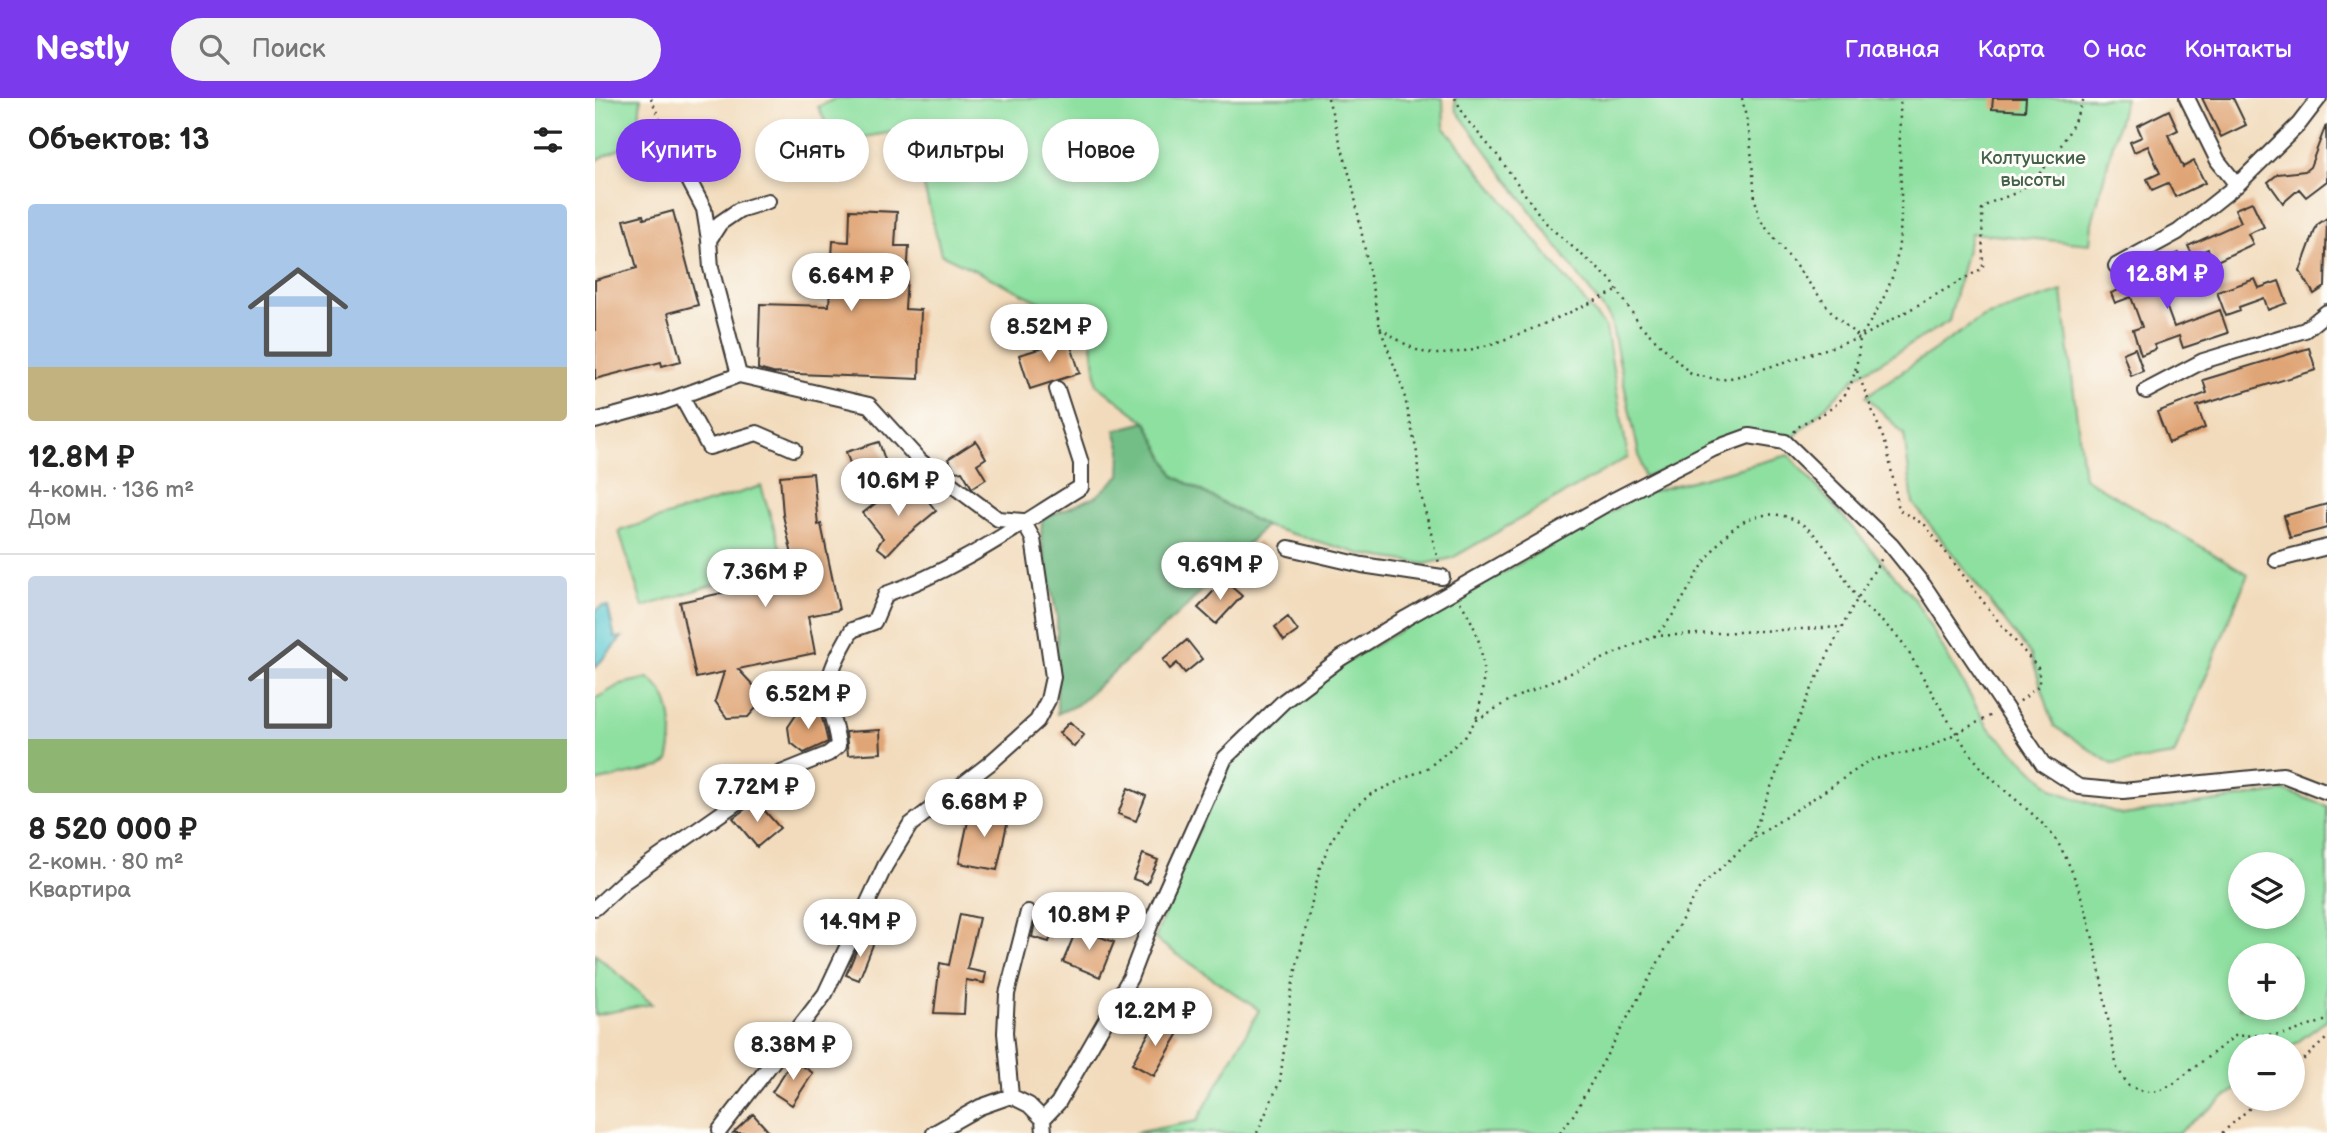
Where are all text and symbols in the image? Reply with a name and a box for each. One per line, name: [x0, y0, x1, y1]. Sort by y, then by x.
search box: [171, 18, 661, 81]
text: Nestly: [35, 29, 129, 69]
icon: search: [195, 30, 233, 68]
text: Поиск: [251, 34, 326, 65]
text: Главная: [1845, 35, 1939, 64]
text: Карта: [1977, 35, 2045, 64]
text: О нас: [2083, 35, 2146, 64]
text: Контакты: [2184, 35, 2292, 64]
chip: Купить: [616, 119, 741, 182]
chip: Снять: [755, 119, 869, 182]
chip: Фильтры: [883, 119, 1028, 182]
chip: Новое: [1042, 119, 1159, 182]
icon: filters: [529, 121, 567, 159]
text: Объектов: 13: [28, 122, 209, 158]
park label: Колтушские высоты: [1980, 147, 2086, 192]
icon: home: [235, 249, 361, 375]
pin: 12.8M ₽: [2102, 252, 2232, 311]
pin: 6.64M ₽: [786, 254, 916, 313]
text: 12.8M ₽: [2126, 260, 2208, 288]
text: 6.64M ₽: [808, 262, 894, 290]
pin: 8.52M ₽: [984, 304, 1114, 364]
text: 8.52M ₽: [1006, 313, 1092, 341]
text: 12.8M ₽: [28, 440, 135, 476]
pin: 10.6M ₽: [833, 458, 963, 518]
text: 10.6M ₽: [857, 467, 939, 495]
text: 4-комн. · 136 m²: [28, 476, 194, 504]
text: Дом: [28, 504, 71, 532]
pin: 9.69M ₽: [1155, 542, 1285, 602]
pin: 7.36M ₽: [700, 550, 830, 609]
text: 9.69M ₽: [1177, 551, 1263, 579]
text: 7.36M ₽: [723, 558, 807, 586]
icon: home: [235, 621, 361, 747]
pin: 6.52M ₽: [743, 672, 873, 731]
text: 6.52M ₽: [765, 680, 851, 708]
pin: 7.72M ₽: [692, 764, 822, 824]
text: 7.72M ₽: [715, 773, 799, 801]
pin: 6.68M ₽: [919, 780, 1049, 839]
text: 6.68M ₽: [941, 788, 1027, 816]
text: 8 520 000 ₽: [28, 812, 197, 848]
text: 2-комн. · 80 m²: [28, 848, 184, 876]
map controls: [2228, 852, 2305, 1111]
button: layers: [2228, 852, 2305, 929]
text: Квартира: [28, 876, 131, 904]
pin: 10.8M ₽: [1024, 892, 1154, 952]
pin: 14.9M ₽: [795, 900, 925, 959]
text: 10.8M ₽: [1048, 901, 1130, 929]
text: 14.9M ₽: [819, 908, 901, 936]
button: +: [2228, 943, 2305, 1020]
pin: 12.2M ₽: [1090, 988, 1220, 1048]
text: 12.2M ₽: [1114, 997, 1196, 1025]
pin: 8.38M ₽: [728, 1023, 858, 1082]
text: 8.38M ₽: [750, 1031, 836, 1059]
button: −: [2228, 1034, 2305, 1111]

